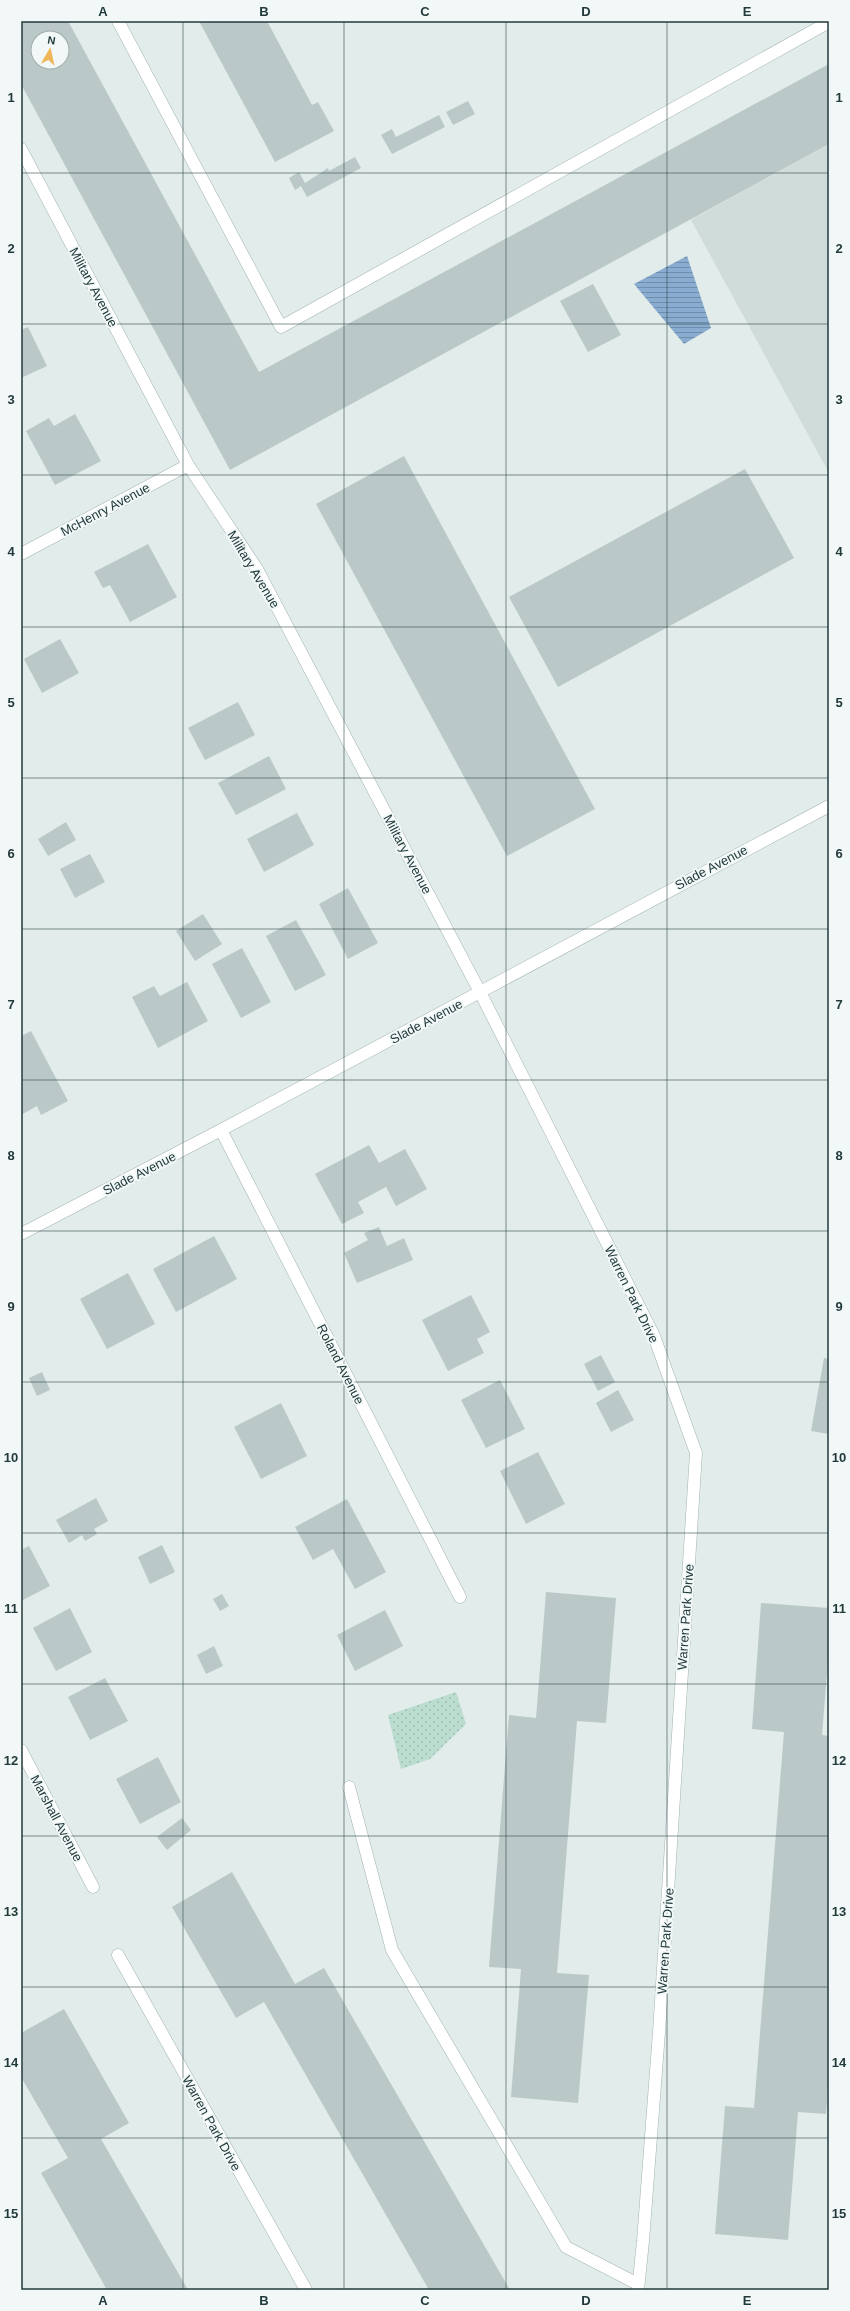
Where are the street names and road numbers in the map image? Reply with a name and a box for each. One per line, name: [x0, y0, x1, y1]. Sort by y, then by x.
street label: Military Avenue: [66, 245, 121, 330]
street label: McHenry Avenue: [58, 480, 152, 539]
street label: Military Avenue: [225, 528, 283, 611]
street label: Military Avenue: [380, 812, 435, 897]
street label: Slade Avenue: [672, 842, 750, 893]
street label: Slade Avenue: [387, 996, 465, 1047]
street label: Slade Avenue: [100, 1149, 178, 1198]
street label: Warren Park Drive: [601, 1243, 662, 1345]
street label: Roland Avenue: [314, 1322, 367, 1407]
street label: Warren Park Drive: [674, 1563, 697, 1671]
street label: Marshall Avenue: [27, 1772, 86, 1864]
street label: Warren Park Drive: [654, 1887, 677, 1995]
street label: Warren Park Drive: [179, 2073, 244, 2173]

